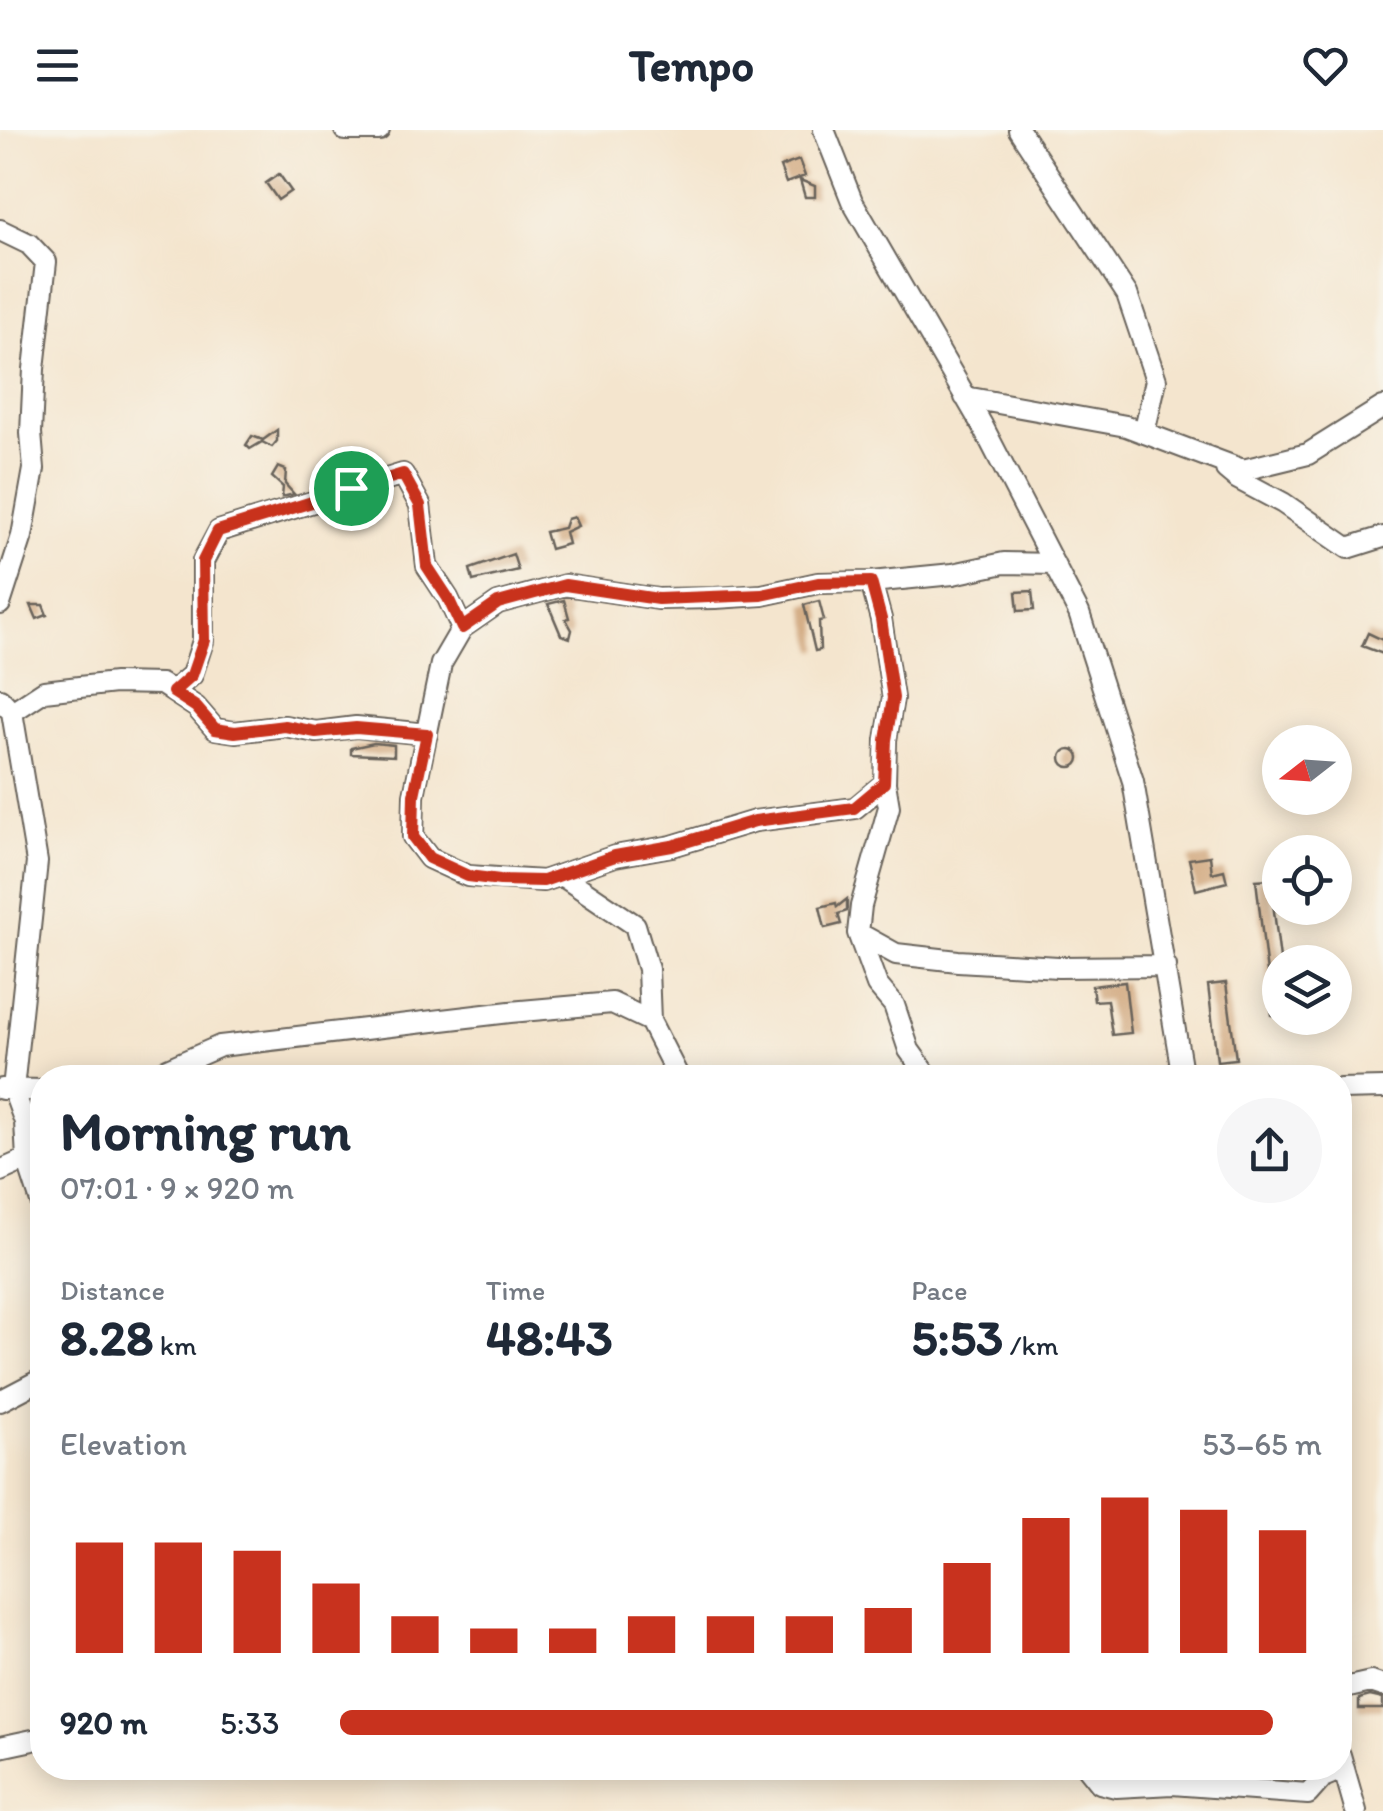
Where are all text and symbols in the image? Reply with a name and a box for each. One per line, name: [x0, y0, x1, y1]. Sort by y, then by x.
icon: menu: [30, 38, 85, 93]
text: Tempo: [629, 38, 754, 92]
icon: heart: [1298, 38, 1353, 93]
pin: [309, 446, 394, 531]
icon: arrive: [324, 461, 379, 516]
north arrow: [1262, 725, 1352, 815]
map controls: [1262, 725, 1352, 1035]
button: locate: [1262, 835, 1352, 925]
button: layers: [1262, 945, 1352, 1035]
text: Morning run: [60, 1098, 351, 1164]
button: share: [1217, 1098, 1322, 1203]
text: 07:01 · 9 × 920 m: [60, 1169, 294, 1207]
text: Distance: [60, 1273, 165, 1307]
text: Time: [486, 1273, 545, 1307]
text: Pace: [911, 1273, 967, 1307]
text: 8.28: [60, 1307, 153, 1368]
text: 48:43: [486, 1307, 613, 1368]
text: 5:53: [911, 1307, 1003, 1368]
text: km: [153, 1328, 197, 1362]
text: /km: [1003, 1328, 1058, 1362]
text: Elevation: [60, 1425, 187, 1463]
text: 53–65 m: [1202, 1425, 1322, 1463]
text: 920 m: [60, 1704, 147, 1742]
text: 5:33: [220, 1704, 280, 1742]

